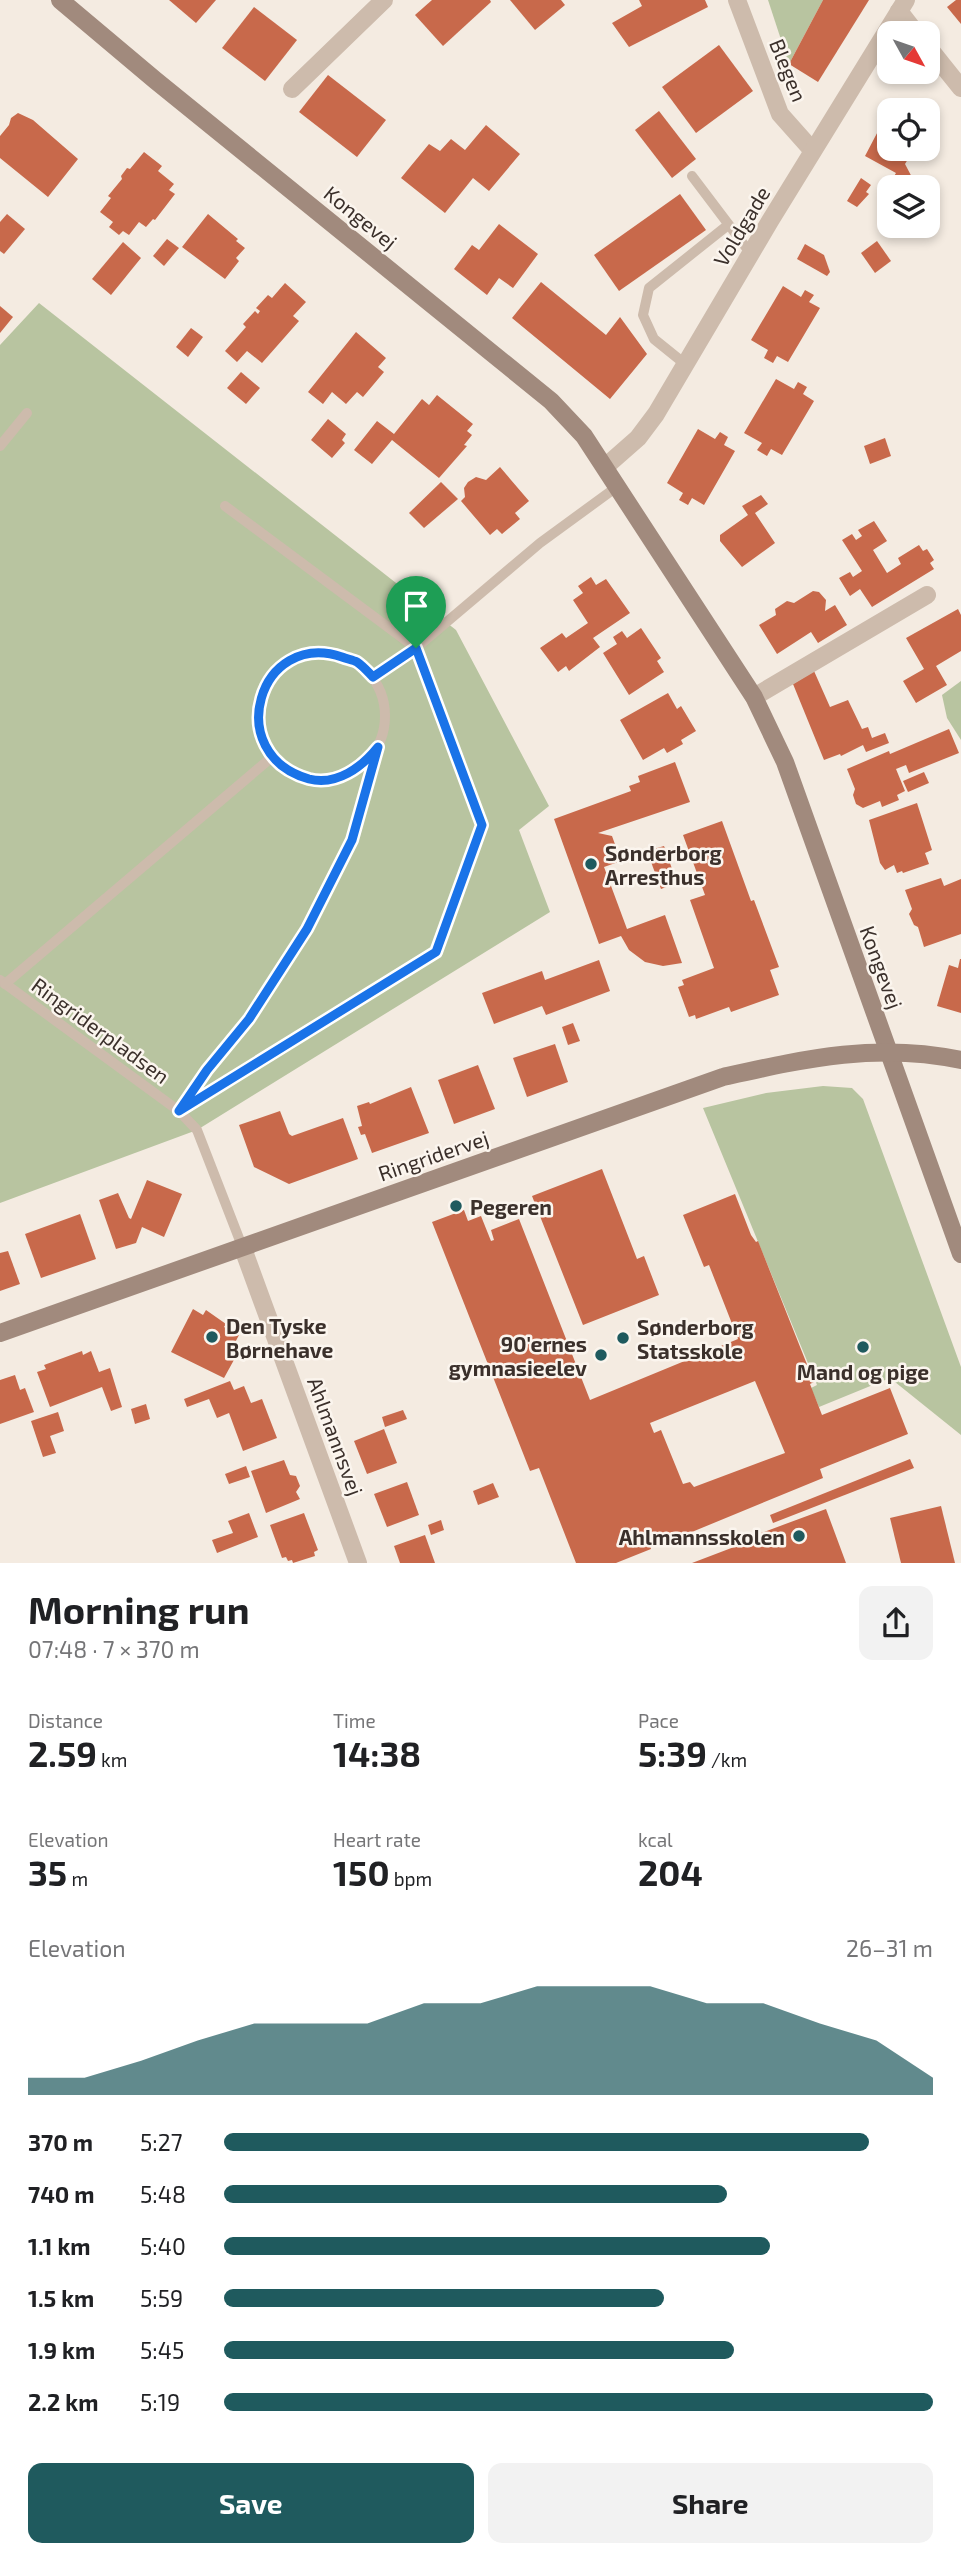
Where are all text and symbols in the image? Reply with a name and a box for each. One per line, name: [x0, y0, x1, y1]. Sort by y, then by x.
north arrow: [877, 21, 940, 84]
map controls: [877, 21, 940, 238]
street label: Blegen: [765, 35, 813, 105]
button: locate: [877, 98, 940, 161]
button: layers: [877, 175, 940, 238]
street label: Kongevej: [319, 180, 403, 255]
street label: Voldgade: [707, 182, 775, 270]
pin: [386, 576, 446, 648]
icon: arrive: [397, 587, 435, 625]
place label: Sønderborg Arresthus: [605, 840, 722, 889]
marker: Sønderborg Arresthus: [583, 856, 599, 872]
street label: Kongevej: [854, 922, 909, 1012]
street label: Ringriderpladsen: [27, 972, 175, 1088]
street label: Ringridervej: [375, 1124, 492, 1186]
place label: Pegeren: [470, 1194, 552, 1219]
marker: Pegeren: [448, 1198, 464, 1214]
place label: Den Tyske Børnehave: [226, 1313, 333, 1362]
place label: Sønderborg Statsskole: [637, 1314, 754, 1363]
marker: Den Tyske Børnehave: [204, 1329, 220, 1345]
marker: Sønderborg Statsskole: [615, 1330, 631, 1346]
place label: 90'ernes gymnasieelev: [449, 1331, 587, 1381]
marker: Mand og pige: [855, 1339, 871, 1355]
marker: 90'ernes gymnasieelev: [593, 1347, 609, 1363]
place label: Mand og pige: [797, 1359, 929, 1384]
street label: Ahlmannsvej: [302, 1373, 369, 1499]
place label: Ahlmannsskolen: [619, 1524, 785, 1549]
marker: Ahlmannsskolen: [791, 1528, 807, 1544]
text: Morning run: [28, 1586, 249, 1632]
button: share: [859, 1586, 933, 1660]
text: 07:48 · 7 × 370 m: [28, 1635, 200, 1663]
text: Distance: [28, 1709, 103, 1732]
text: Time: [333, 1709, 376, 1732]
text: Pace: [638, 1709, 679, 1732]
text: 2.59: [28, 1732, 97, 1774]
text: 14:38: [333, 1732, 421, 1774]
text: 5:39: [638, 1732, 707, 1774]
text: km: [97, 1748, 127, 1771]
text: /km: [707, 1748, 747, 1771]
text: Elevation: [28, 1828, 109, 1851]
text: Heart rate: [333, 1828, 421, 1851]
text: kcal: [638, 1828, 673, 1851]
text: 35: [28, 1851, 67, 1893]
text: 150: [333, 1851, 390, 1893]
text: 204: [638, 1851, 703, 1893]
text: m: [67, 1867, 88, 1890]
text: bpm: [390, 1867, 432, 1890]
text: Elevation: [28, 1934, 126, 1962]
text: 26–31 m: [846, 1934, 933, 1962]
text: 370 m: [28, 2128, 93, 2156]
text: 5:27: [140, 2128, 182, 2156]
text: 740 m: [28, 2180, 95, 2208]
text: 5:48: [140, 2180, 186, 2208]
text: 1.1 km: [28, 2232, 91, 2260]
text: 5:40: [140, 2232, 186, 2260]
text: 1.5 km: [28, 2284, 94, 2312]
text: 5:59: [140, 2284, 183, 2312]
text: 1.9 km: [28, 2336, 95, 2364]
text: 5:45: [140, 2336, 184, 2364]
text: 2.2 km: [28, 2388, 98, 2416]
text: 5:19: [140, 2388, 180, 2416]
button: Save: [28, 2463, 474, 2543]
button: Share: [488, 2463, 933, 2543]

